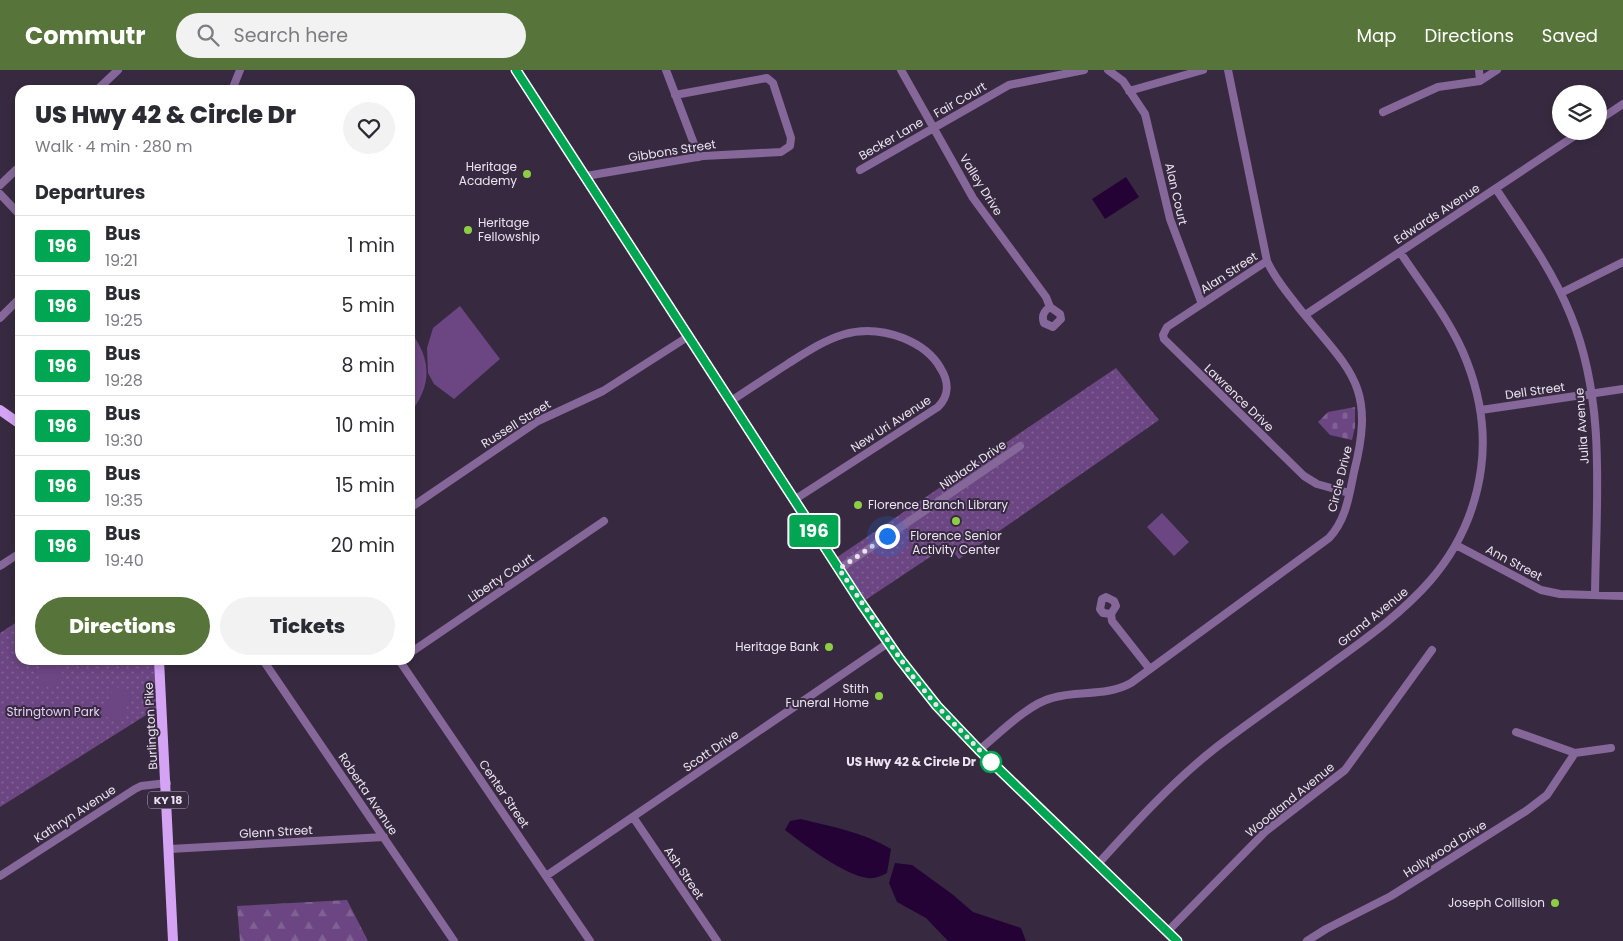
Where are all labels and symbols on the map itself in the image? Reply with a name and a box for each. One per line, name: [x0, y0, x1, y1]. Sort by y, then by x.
street label: Fair Court: [930, 78, 989, 121]
street label: Becker Lane: [855, 113, 926, 164]
street label: Gibbons Street: [627, 135, 717, 166]
street label: Valley Drive: [956, 151, 1007, 219]
place label: Heritage Academy: [459, 158, 517, 189]
street label: Alan Court: [1161, 161, 1192, 227]
marker: Heritage Academy: [521, 168, 533, 180]
street label: Edwards Avenue: [1390, 179, 1483, 248]
place label: Heritage Fellowship: [478, 214, 540, 245]
marker: Heritage Fellowship: [462, 224, 474, 236]
street label: Alan Street: [1197, 248, 1261, 297]
street label: Lawrence Drive: [1201, 360, 1278, 435]
street label: Dell Street: [1504, 378, 1566, 403]
street label: Julia Avenue: [1570, 387, 1593, 465]
street label: New Uri Avenue: [847, 391, 934, 456]
street label: Russell Street: [478, 395, 554, 452]
street label: Niblack Drive: [936, 436, 1010, 493]
street label: Circle Drive: [1323, 444, 1356, 514]
place label: Florence Branch Library: [868, 496, 1008, 513]
marker: Florence Branch Library: [852, 499, 864, 511]
line badge: 196: [785, 515, 843, 547]
marker: Florence Senior Activity Center: [950, 515, 962, 527]
your location: [875, 524, 900, 549]
place label: Florence Senior Activity Center: [910, 527, 1002, 558]
street label: Ann Street: [1483, 541, 1546, 585]
street label: Liberty Court: [464, 549, 537, 606]
street label: Grand Avenue: [1334, 583, 1411, 650]
place label: Heritage Bank: [735, 638, 820, 655]
marker: Heritage Bank: [823, 641, 835, 653]
place label: Stith Funeral Home: [786, 680, 869, 711]
street label: Burlington Pike: [140, 682, 161, 770]
marker: Stith Funeral Home: [873, 690, 885, 702]
park label: Stringtown Park: [6, 703, 100, 720]
street label: Scott Drive: [679, 726, 742, 776]
street label: Roberta Avenue: [335, 749, 402, 838]
marker: US Hwy 42 & Circle Dr: [980, 751, 1002, 773]
place label: US Hwy 42 & Circle Dr: [846, 753, 976, 770]
street label: Center Street: [475, 756, 534, 831]
street label: Woodland Avenue: [1241, 758, 1338, 841]
street label: Kathryn Avenue: [30, 781, 119, 846]
road number: KY 18: [148, 792, 188, 808]
street label: Hollywood Drive: [1400, 816, 1490, 881]
street label: Glenn Street: [239, 821, 313, 842]
street label: Ash Street: [660, 843, 708, 903]
place label: Joseph Collision: [1448, 894, 1545, 911]
marker: Joseph Collision: [1549, 897, 1561, 909]

